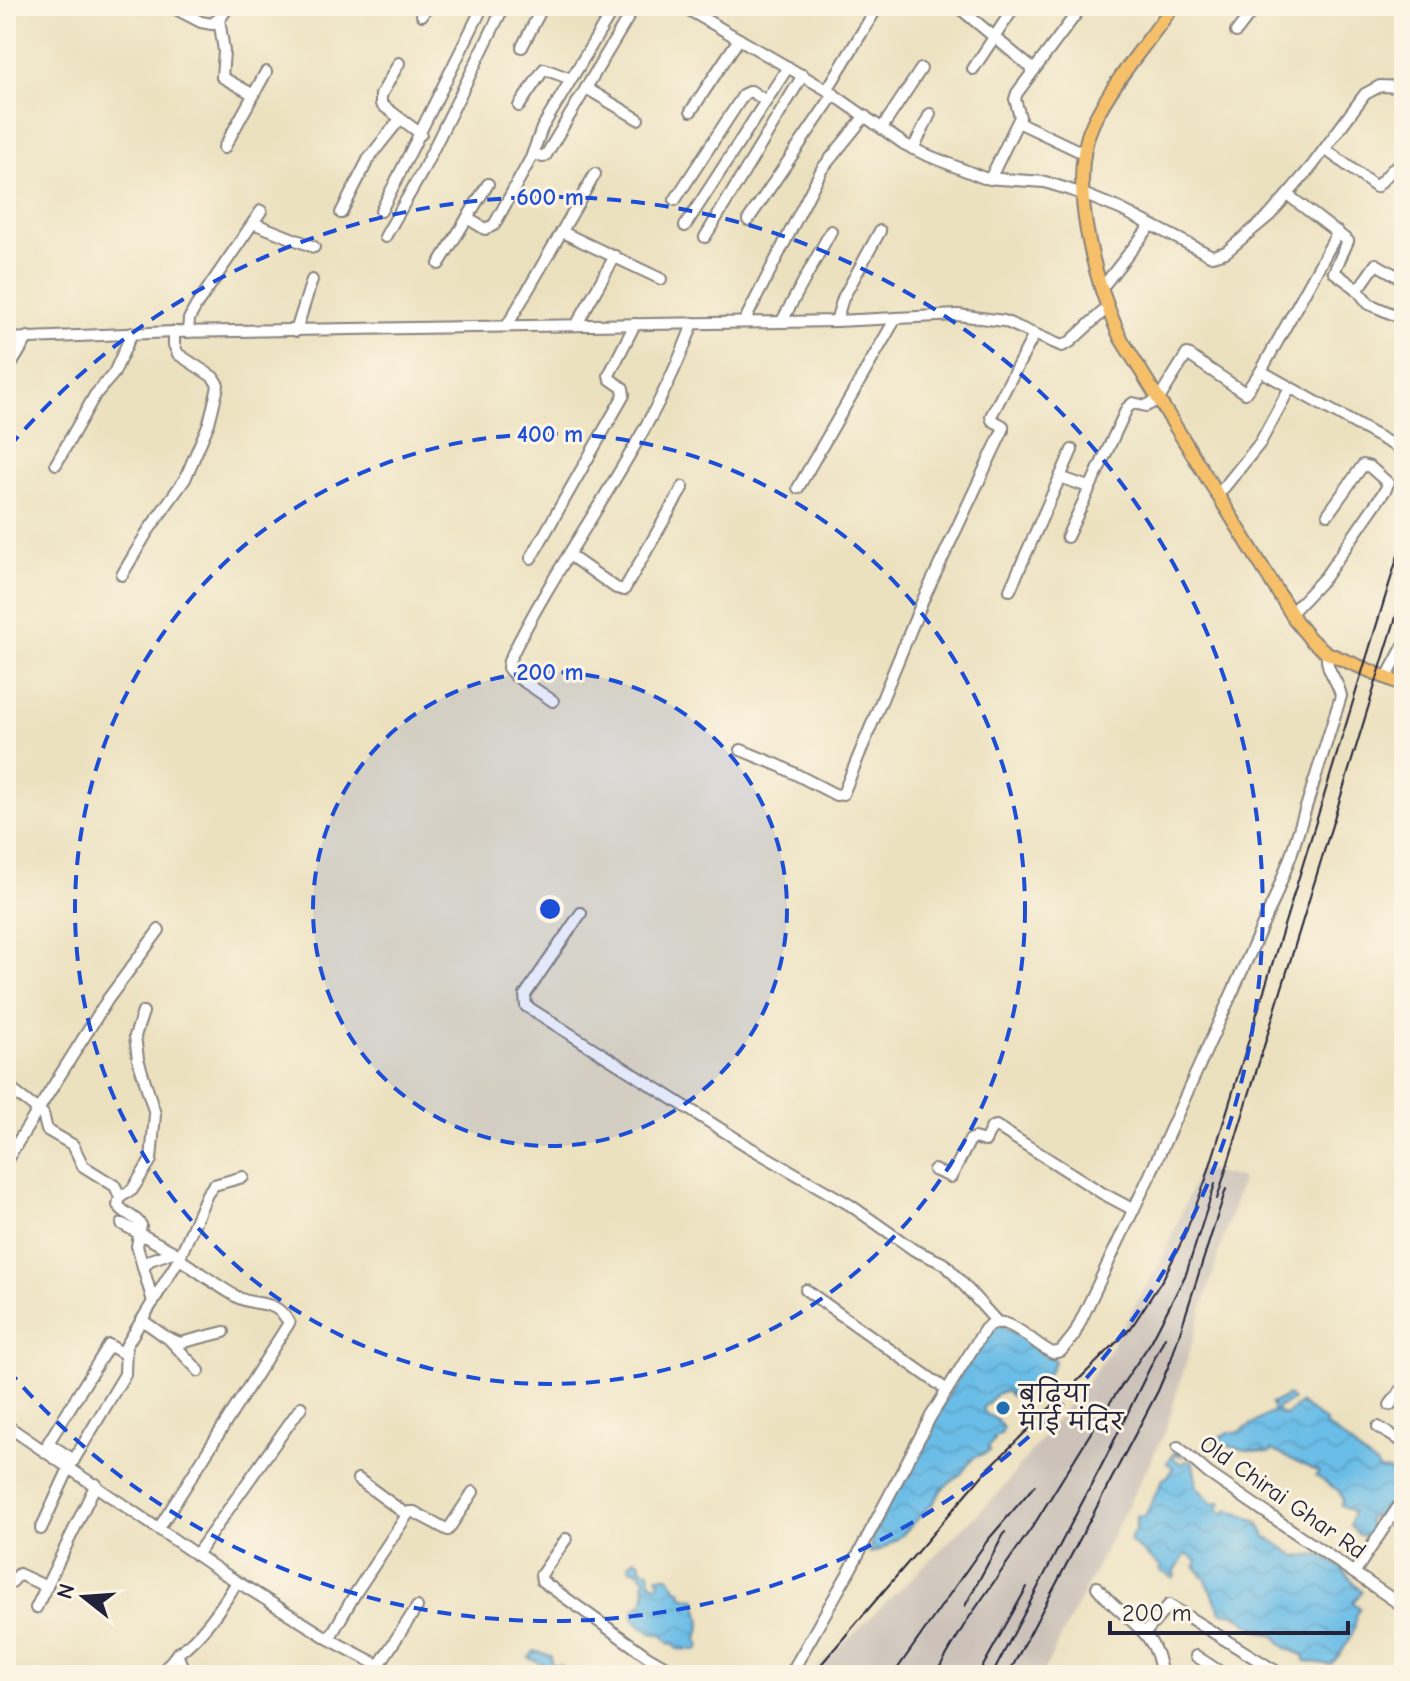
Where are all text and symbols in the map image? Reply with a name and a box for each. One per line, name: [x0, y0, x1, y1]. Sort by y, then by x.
text: 600 m: [516, 183, 584, 211]
text: 400 m: [517, 420, 583, 448]
text: 200 m: [516, 658, 584, 686]
centre of rings: [536, 895, 564, 923]
place label: बुढ़िया माई मंदिर: [1017, 1376, 1125, 1436]
marker: बुढ़िया माई मंदिर: [994, 1399, 1012, 1417]
street label: Old Chirai Ghar Rd: [1195, 1429, 1371, 1565]
north arrow: [44, 1557, 124, 1637]
text: N: [51, 1581, 80, 1602]
scale bar: [1110, 1585, 1348, 1635]
text: 200 m: [1122, 1599, 1192, 1627]

